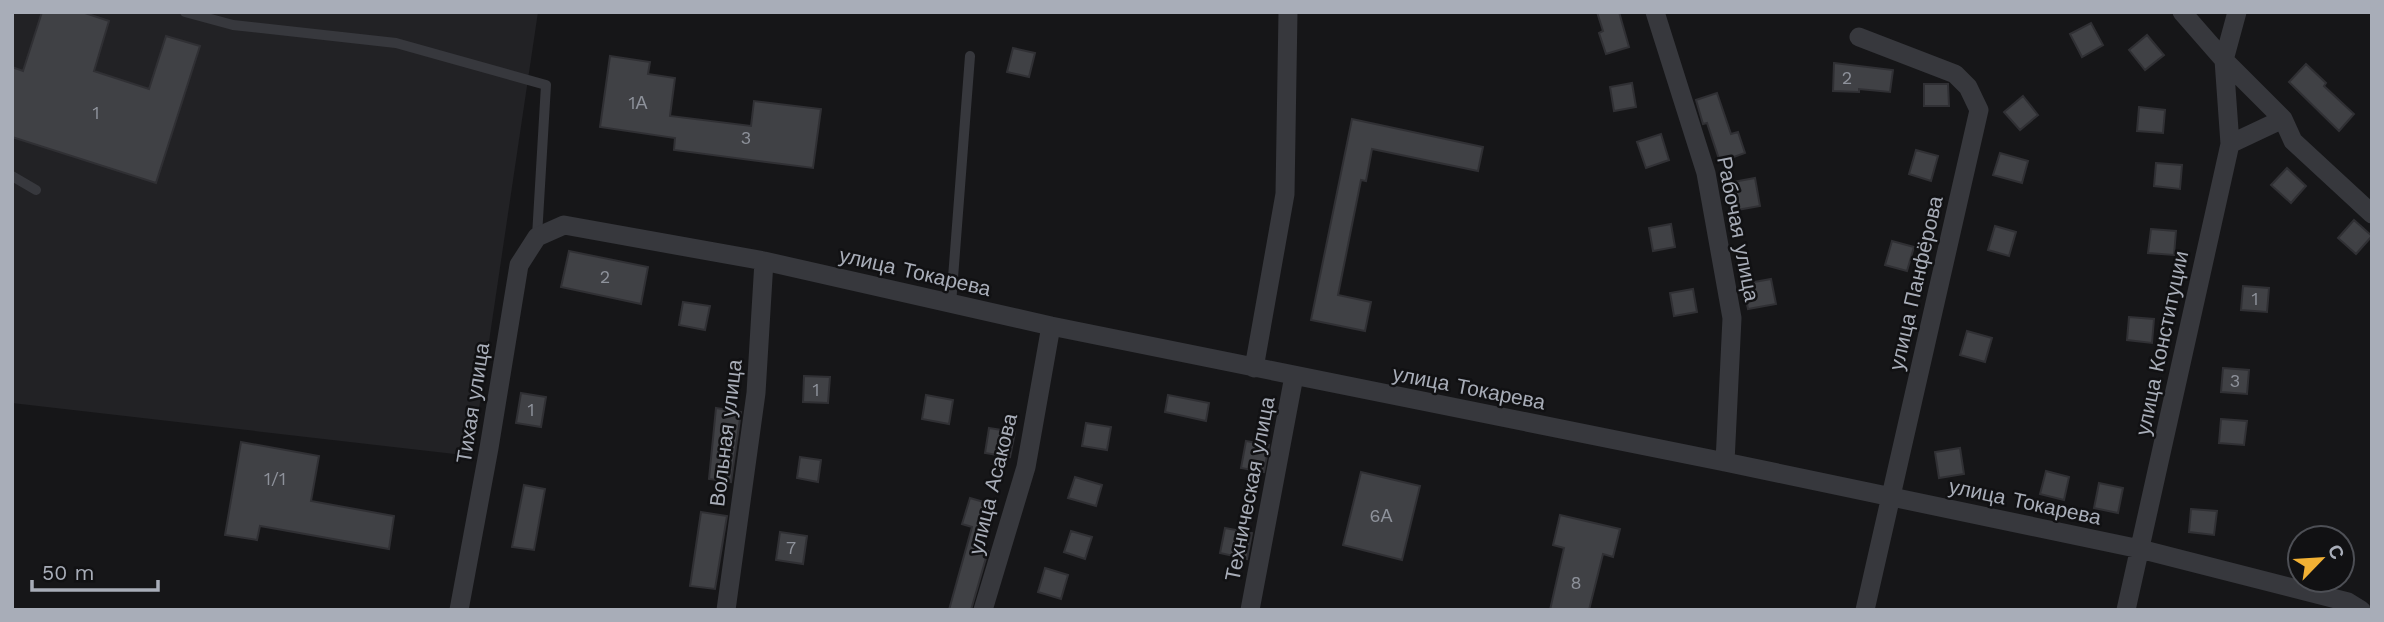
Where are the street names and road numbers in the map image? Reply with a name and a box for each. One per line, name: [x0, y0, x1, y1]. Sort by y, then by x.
street label: Рабочая улица: [1712, 154, 1765, 304]
street label: улица Панфёрова: [1883, 193, 1948, 373]
street label: улица Токарева: [837, 242, 994, 301]
street label: улица Конституции: [2130, 248, 2193, 437]
street label: Тихая улица: [451, 340, 494, 465]
street label: Вольная улица: [704, 358, 747, 508]
street label: улица Токарева: [1391, 360, 1548, 415]
street label: Техническая улица: [1219, 394, 1280, 583]
street label: улица Асакова: [963, 410, 1022, 557]
street label: улица Токарева: [1947, 473, 2104, 530]

